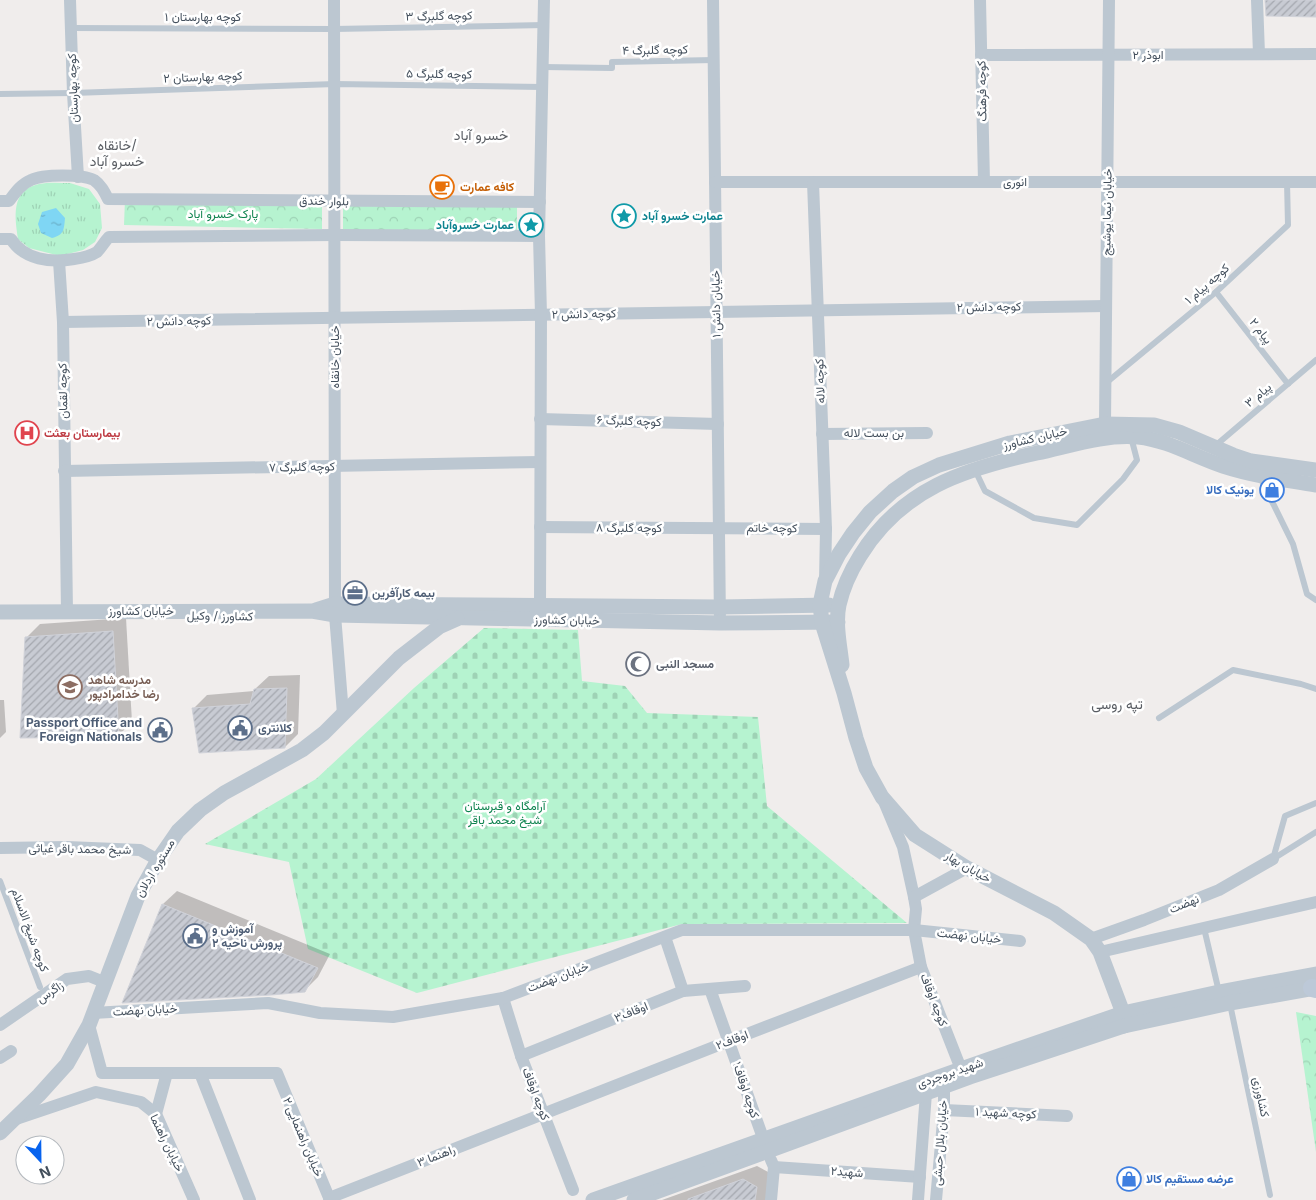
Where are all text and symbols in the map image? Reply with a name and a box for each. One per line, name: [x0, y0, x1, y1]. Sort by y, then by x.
street label: کوچه گلبرگ ۳: [405, 7, 473, 25]
street label: کوچه بهارستان ۱: [165, 9, 241, 25]
street label: کوچه گلبرگ ۴: [622, 41, 688, 59]
street label: ابوذر ۲: [1132, 47, 1164, 63]
street label: کوچه بهارستان: [64, 53, 82, 123]
street label: کوچه فرهنگ: [973, 60, 991, 122]
street label: کوچه گلبرگ ۵: [406, 65, 472, 83]
street label: کوچه بهارستان ۲: [163, 68, 243, 86]
district label: خسرو آباد: [454, 126, 508, 144]
district label: خانقاه/ خسرو آباد: [90, 136, 144, 170]
street label: خیابان نیما یوشیج: [1098, 168, 1117, 256]
cafe icon: کافه عمارت: [429, 174, 455, 200]
street label: انوری: [1003, 174, 1027, 190]
place label: کافه عمارت: [460, 179, 515, 195]
street label: بلوار خندق: [299, 193, 349, 209]
place icon: عمارت خسرو آباد: [611, 203, 637, 229]
park label: پارک خسرو آباد: [188, 206, 258, 222]
place label: عمارت خسرو آباد: [642, 208, 723, 224]
place icon: عمارت خسروآباد: [518, 212, 544, 238]
place label: عمارت خسروآباد: [436, 217, 514, 233]
street label: کوچه پیام ۱: [1181, 260, 1233, 308]
street label: خیابان دانش ۱: [707, 270, 725, 338]
street label: کوچه دانش ۲: [956, 298, 1022, 316]
street label: کوچه دانش ۲: [551, 305, 617, 323]
street label: کوچه دانش ۲: [146, 312, 212, 330]
street label: پیام ۲: [1246, 315, 1276, 347]
street label: خیابان خانقاه: [327, 325, 342, 389]
street label: کوچه لاله: [811, 358, 829, 404]
street label: کوچه لقمان: [55, 363, 71, 419]
street label: پیام ۳: [1241, 379, 1275, 411]
street label: کوچه گلبرگ ۶: [596, 412, 662, 430]
hospital icon: بیمارستان بعثت: [14, 420, 40, 446]
street label: خیابان کشاورز: [1000, 423, 1069, 453]
place label: بیمارستان بعثت: [44, 425, 121, 441]
street label: بن بست لاله: [844, 425, 904, 441]
street label: کوچه گلبرگ ۷: [269, 458, 335, 476]
shop icon: یونیک کالا: [1259, 477, 1285, 503]
place label: یونیک کالا: [1206, 482, 1254, 498]
street label: کوچه گلبرگ ۸: [596, 520, 662, 536]
street label: کوچه خاتم: [746, 520, 798, 536]
office icon: بیمه کارآفرین: [342, 580, 368, 606]
place label: بیمه کارآفرین: [372, 585, 435, 601]
street label: خیابان کشاورز: [107, 603, 174, 619]
street label: کشاورز / وکیل: [187, 607, 253, 625]
street label: خیابان کشاورز: [533, 611, 600, 629]
mosque icon: مسجد النبی: [625, 651, 651, 677]
place label: مسجد النبی: [656, 656, 715, 671]
place label: مدرسه شاهد رضا خدامرادپور: [87, 672, 159, 702]
school or university icon: مدرسه شاهد رضا خدامرادپور: [57, 674, 83, 700]
district label: تپه روسی: [1091, 695, 1143, 714]
place label: Passport Office and Foreign Nationals: [26, 715, 142, 744]
public building icon: کلانتری: [227, 715, 253, 741]
public building icon: Passport Office and Foreign Nationals: [147, 717, 173, 743]
place label: کلانتری: [258, 720, 293, 736]
park label: آرامگاه و قبرستان شیخ محمد باقر: [465, 798, 547, 829]
street label: مستوره اردلان: [131, 836, 179, 900]
street label: شیخ محمد باقر غیاثی: [28, 840, 131, 859]
street label: خیابان بهار: [941, 847, 994, 887]
street label: کوچه شیخ الاسلام: [7, 886, 53, 974]
street label: نهضت: [1167, 891, 1201, 917]
place label: آموزش و پرورش ناحیه ۲: [212, 921, 282, 951]
public building icon: آموزش و پرورش ناحیه ۲: [182, 923, 208, 949]
street label: خیابان نهضت: [936, 925, 1002, 947]
street label: خیابان نهضت: [525, 958, 591, 996]
street label: کوچه اوقاف: [917, 971, 951, 1029]
street label: زاگرس: [33, 977, 67, 1007]
street label: اوقاف۳: [612, 998, 650, 1026]
street label: خیابان نهضت: [112, 1000, 178, 1020]
street label: اوقاف۲: [714, 1027, 750, 1053]
street label: شهید بروجردی: [915, 1054, 985, 1092]
street label: کوچه اوقاف۱: [729, 1060, 763, 1120]
street label: کوچه اوقاف: [519, 1065, 553, 1123]
street label: کشاورزی: [1249, 1076, 1273, 1118]
street label: خیابان راهنمایی ۲: [279, 1095, 327, 1179]
street label: خیابان بلال حبشی: [929, 1100, 951, 1186]
street label: کوچه شهید ۱: [975, 1103, 1037, 1123]
street label: خیابان راهنما: [146, 1112, 188, 1174]
north arrow: [15, 1135, 65, 1185]
street label: راهنما ۳: [415, 1141, 457, 1171]
text: N: [37, 1163, 53, 1182]
street label: شهید۲: [830, 1163, 864, 1181]
shop icon: عرضه مستقیم کالا: [1116, 1166, 1142, 1192]
place label: عرضه مستقیم کالا: [1146, 1171, 1234, 1187]

